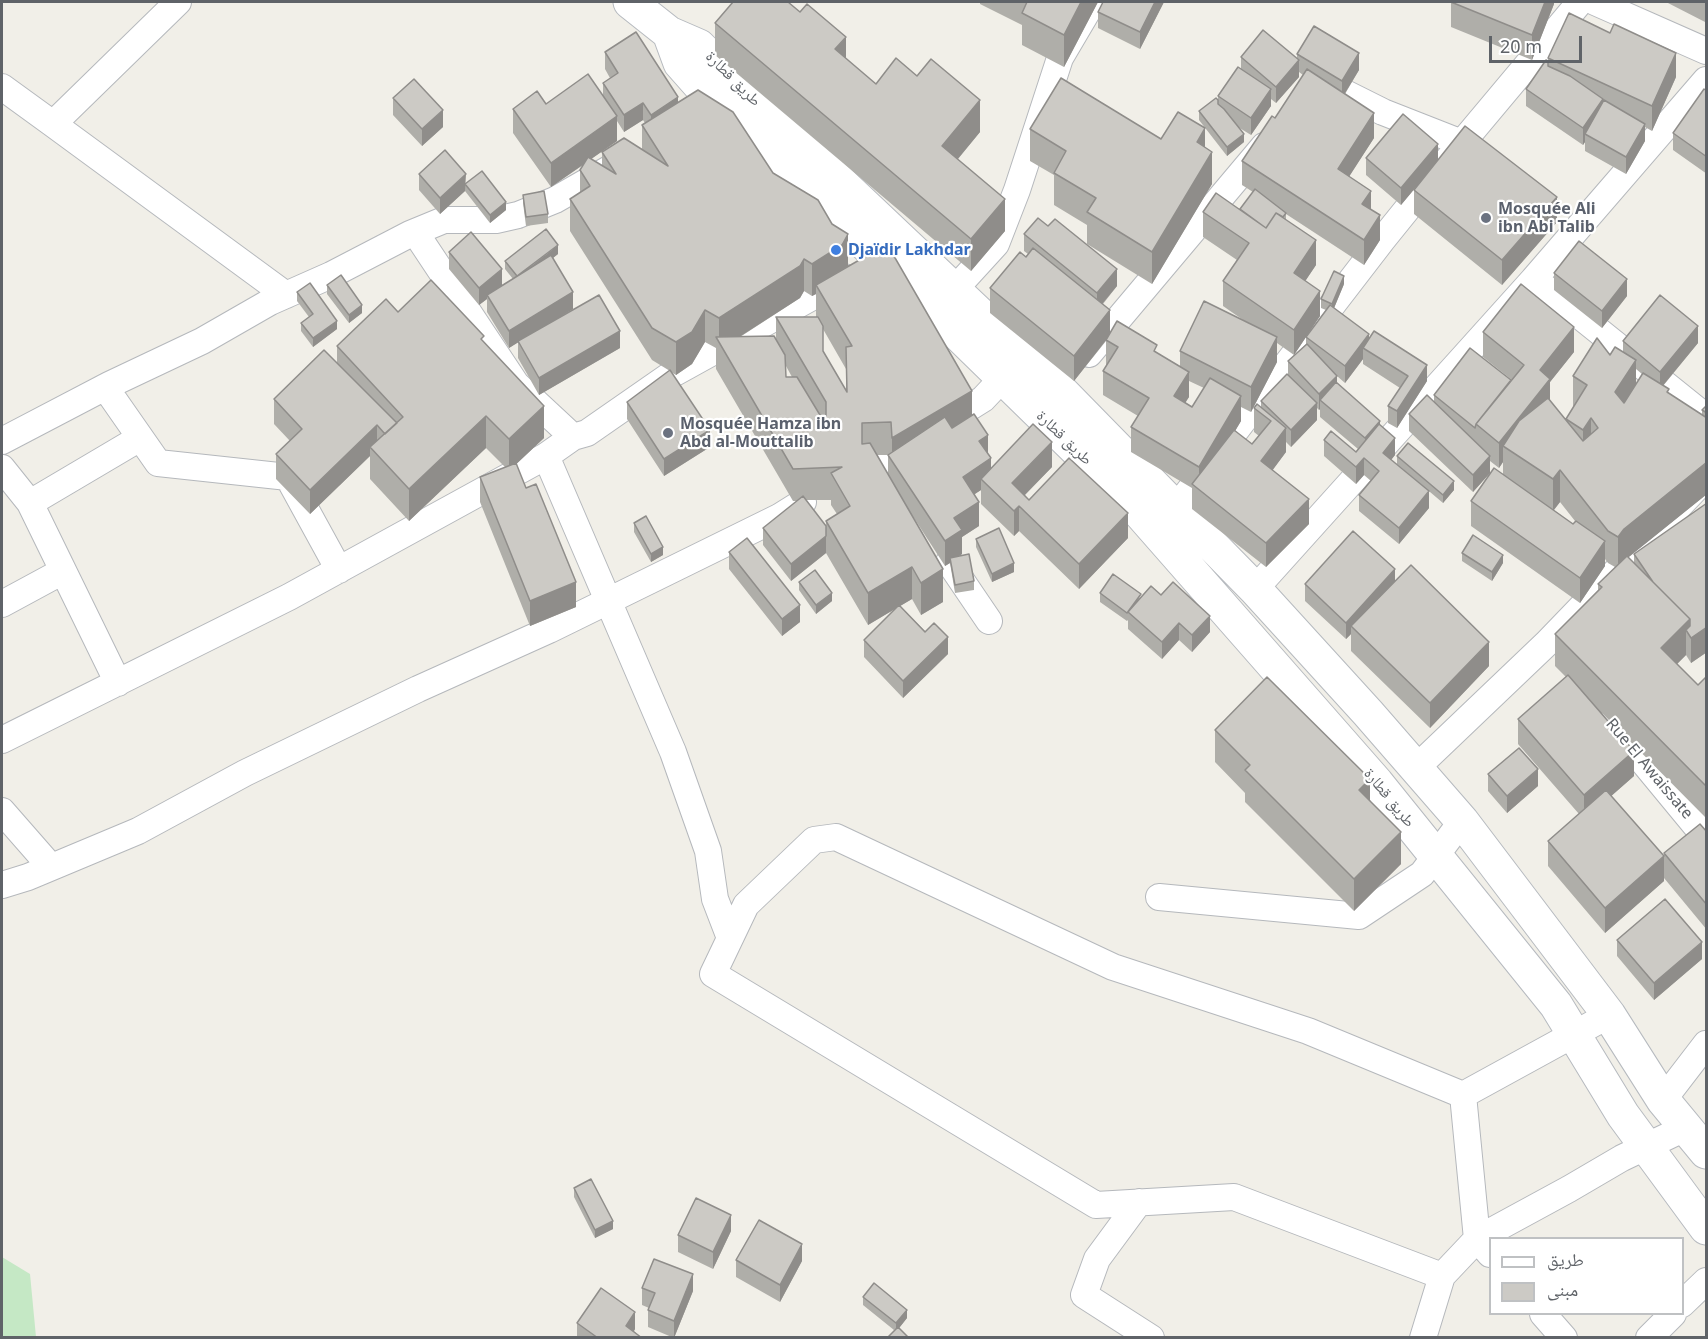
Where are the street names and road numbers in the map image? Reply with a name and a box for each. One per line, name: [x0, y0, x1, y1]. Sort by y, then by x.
street label: طريق قطارة: [701, 47, 765, 111]
street label: طريق قطارة: [1032, 407, 1096, 469]
street label: Rue El Awaissate: [1601, 715, 1697, 823]
street label: طريق قطارة: [1359, 765, 1419, 831]

